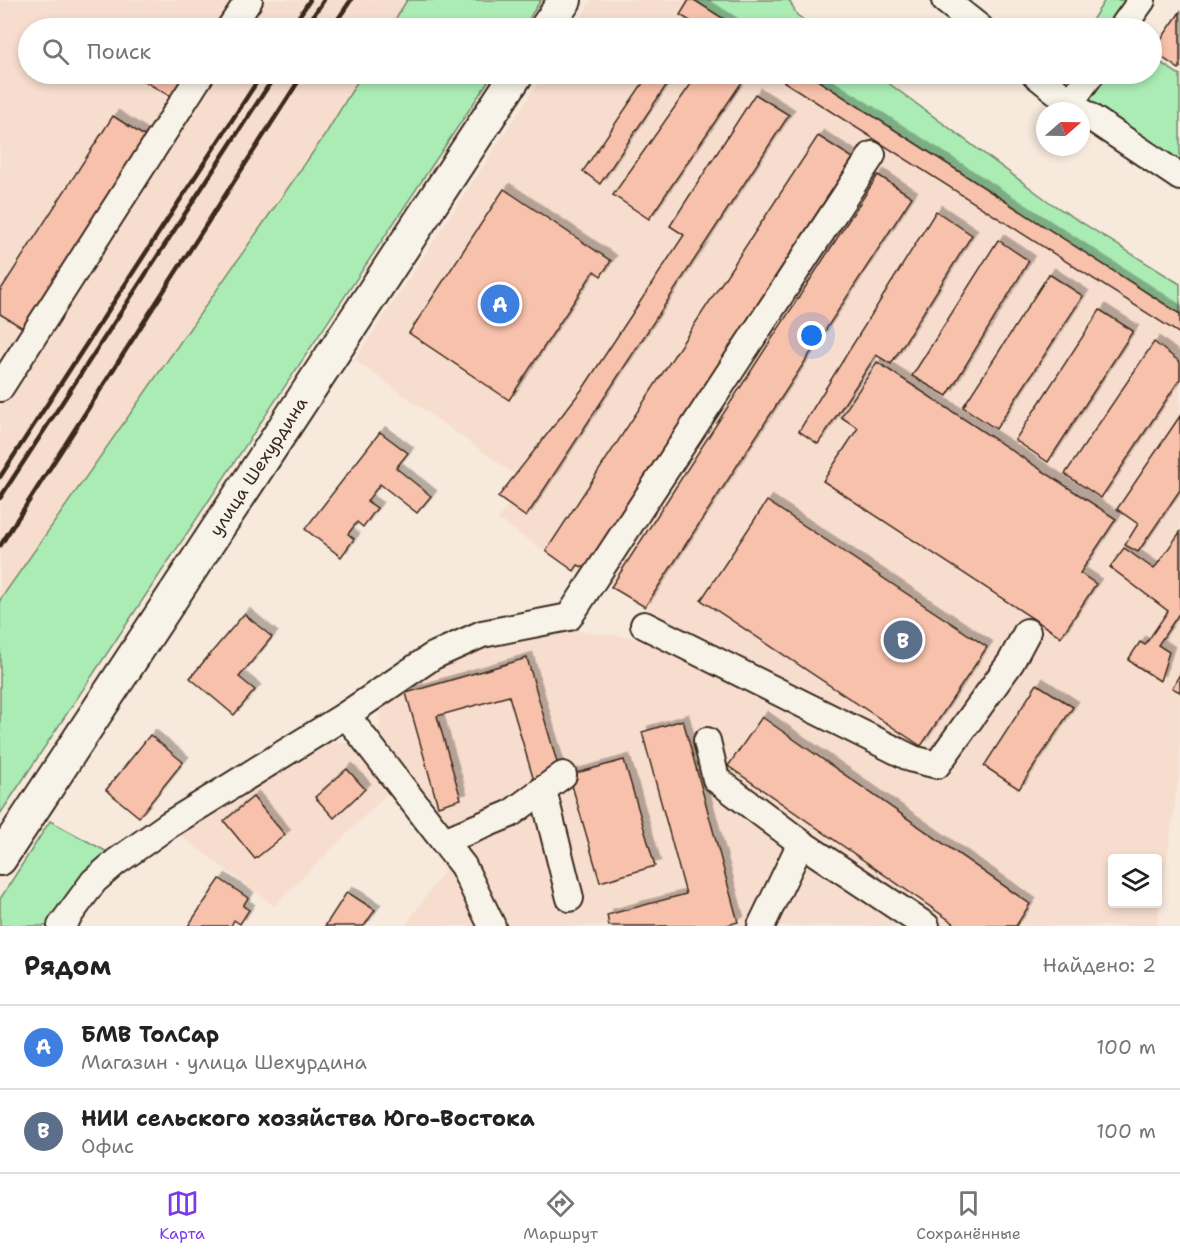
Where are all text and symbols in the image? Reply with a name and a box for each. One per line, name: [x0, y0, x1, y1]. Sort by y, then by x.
search box: [18, 18, 1162, 84]
icon: search: [39, 35, 72, 68]
text: Поиск: [87, 37, 151, 66]
north arrow: [1036, 102, 1090, 156]
pin: A: [480, 282, 520, 326]
your location: [797, 321, 826, 350]
street label: улица Шехурдина: [204, 392, 313, 541]
pin: B: [884, 618, 922, 662]
map controls: [1108, 854, 1162, 908]
button: layers: [1108, 854, 1162, 908]
text: Рядом: [24, 948, 111, 983]
text: Найдено: 2: [1043, 952, 1156, 978]
text: БМВ ТолСар: [81, 1020, 219, 1049]
text: A: [36, 1034, 51, 1060]
text: 100 m: [1096, 1034, 1156, 1060]
text: Магазин · улица Шехурдина: [81, 1049, 367, 1075]
text: НИИ сельского хозяйства Юго-Востока: [81, 1104, 535, 1133]
text: B: [37, 1118, 50, 1144]
text: 100 m: [1096, 1118, 1156, 1144]
text: Офис: [81, 1133, 134, 1159]
tab: Карта: [159, 1187, 205, 1244]
tab: Маршрут: [523, 1187, 598, 1244]
tab: Сохранённые: [916, 1187, 1021, 1244]

